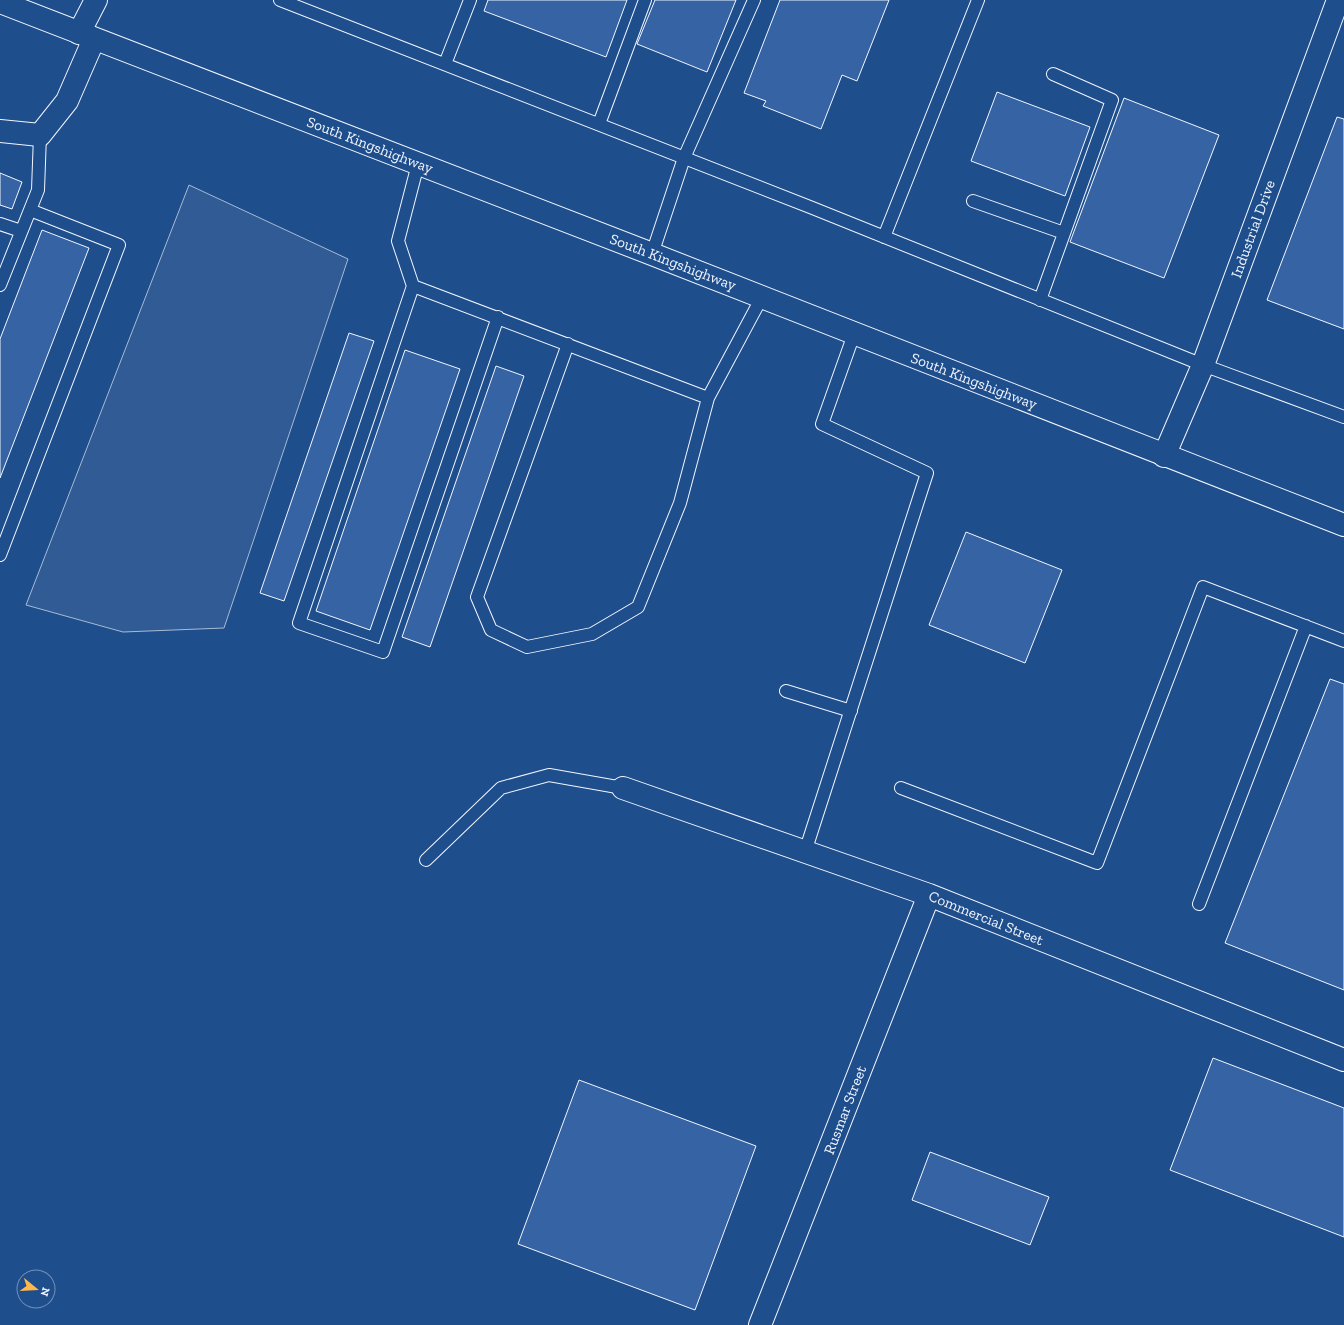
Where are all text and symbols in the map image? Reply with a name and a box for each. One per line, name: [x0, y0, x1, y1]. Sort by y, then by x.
street label: South Kingshighway: [304, 113, 436, 177]
street label: Industrial Drive: [1227, 178, 1279, 280]
street label: South Kingshighway: [607, 230, 739, 294]
street label: South Kingshighway: [908, 349, 1040, 413]
street label: Commercial Street: [926, 887, 1046, 949]
street label: Rusmar Street: [820, 1063, 870, 1157]
north arrow: [16, 1269, 56, 1309]
text: N: [37, 1286, 53, 1299]

